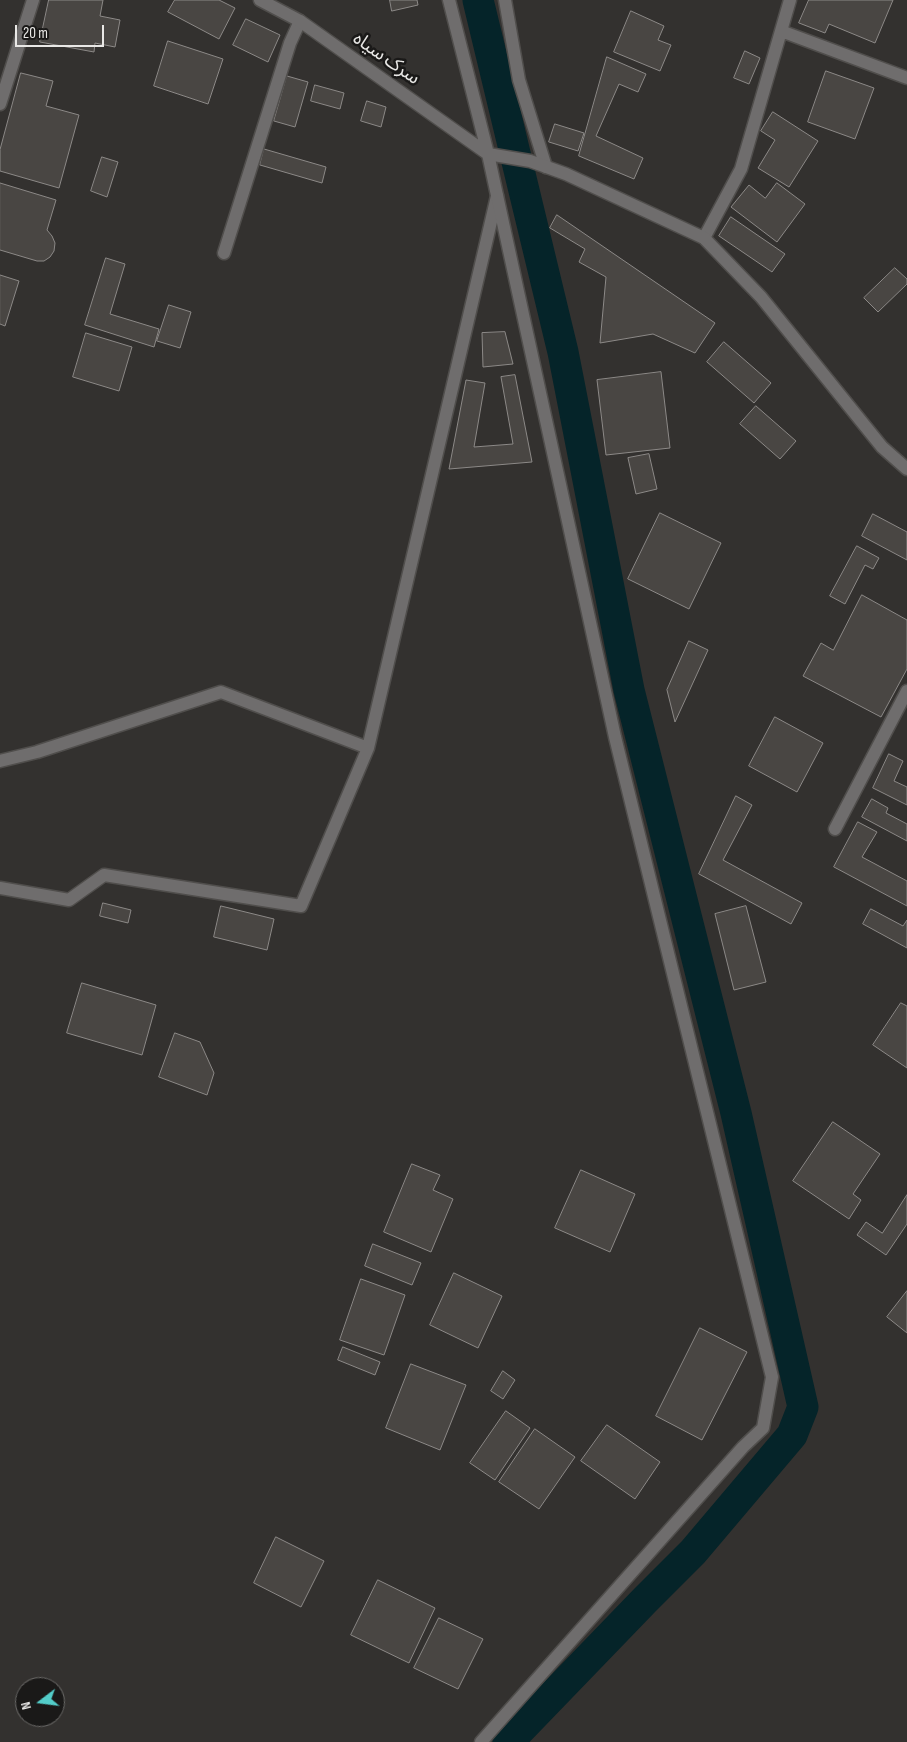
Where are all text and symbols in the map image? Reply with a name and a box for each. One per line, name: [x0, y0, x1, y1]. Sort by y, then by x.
scale bar: [18, 15, 106, 47]
text: 20 m: [23, 24, 48, 43]
street label: سرک سیاه: [348, 28, 424, 90]
north arrow: [15, 1677, 65, 1727]
text: N: [17, 1700, 35, 1712]

